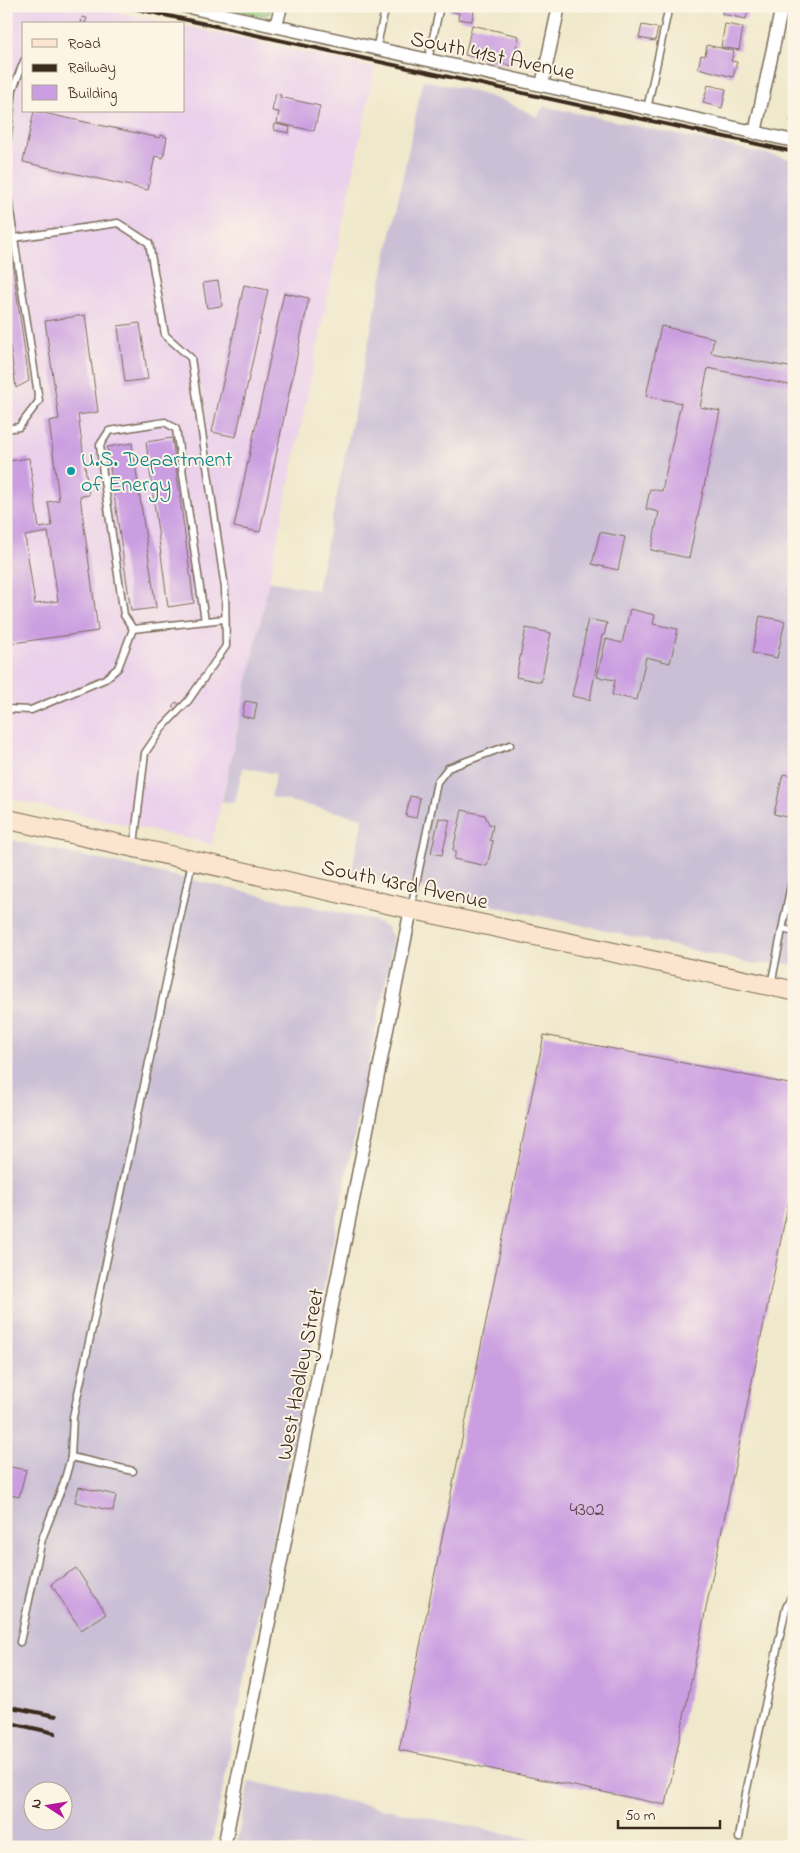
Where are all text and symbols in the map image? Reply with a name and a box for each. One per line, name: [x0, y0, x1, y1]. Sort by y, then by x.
legend: [22, 22, 185, 112]
street label: South 41st Avenue: [407, 24, 578, 90]
text: Road: [68, 33, 101, 55]
text: Railway: [68, 57, 116, 80]
text: Building: [67, 83, 117, 106]
place label: U.S. Department of Energy: [81, 445, 233, 503]
marker: U.S. Department of Energy: [65, 465, 77, 477]
street label: South 43rd Avenue: [318, 853, 491, 919]
street label: West Hadley Street: [270, 1285, 335, 1464]
house number: 4302: [569, 1496, 605, 1525]
north arrow: [22, 1780, 72, 1830]
text: N: [25, 1797, 48, 1810]
scale bar: [618, 1798, 720, 1830]
text: 50 m: [625, 1805, 656, 1827]

